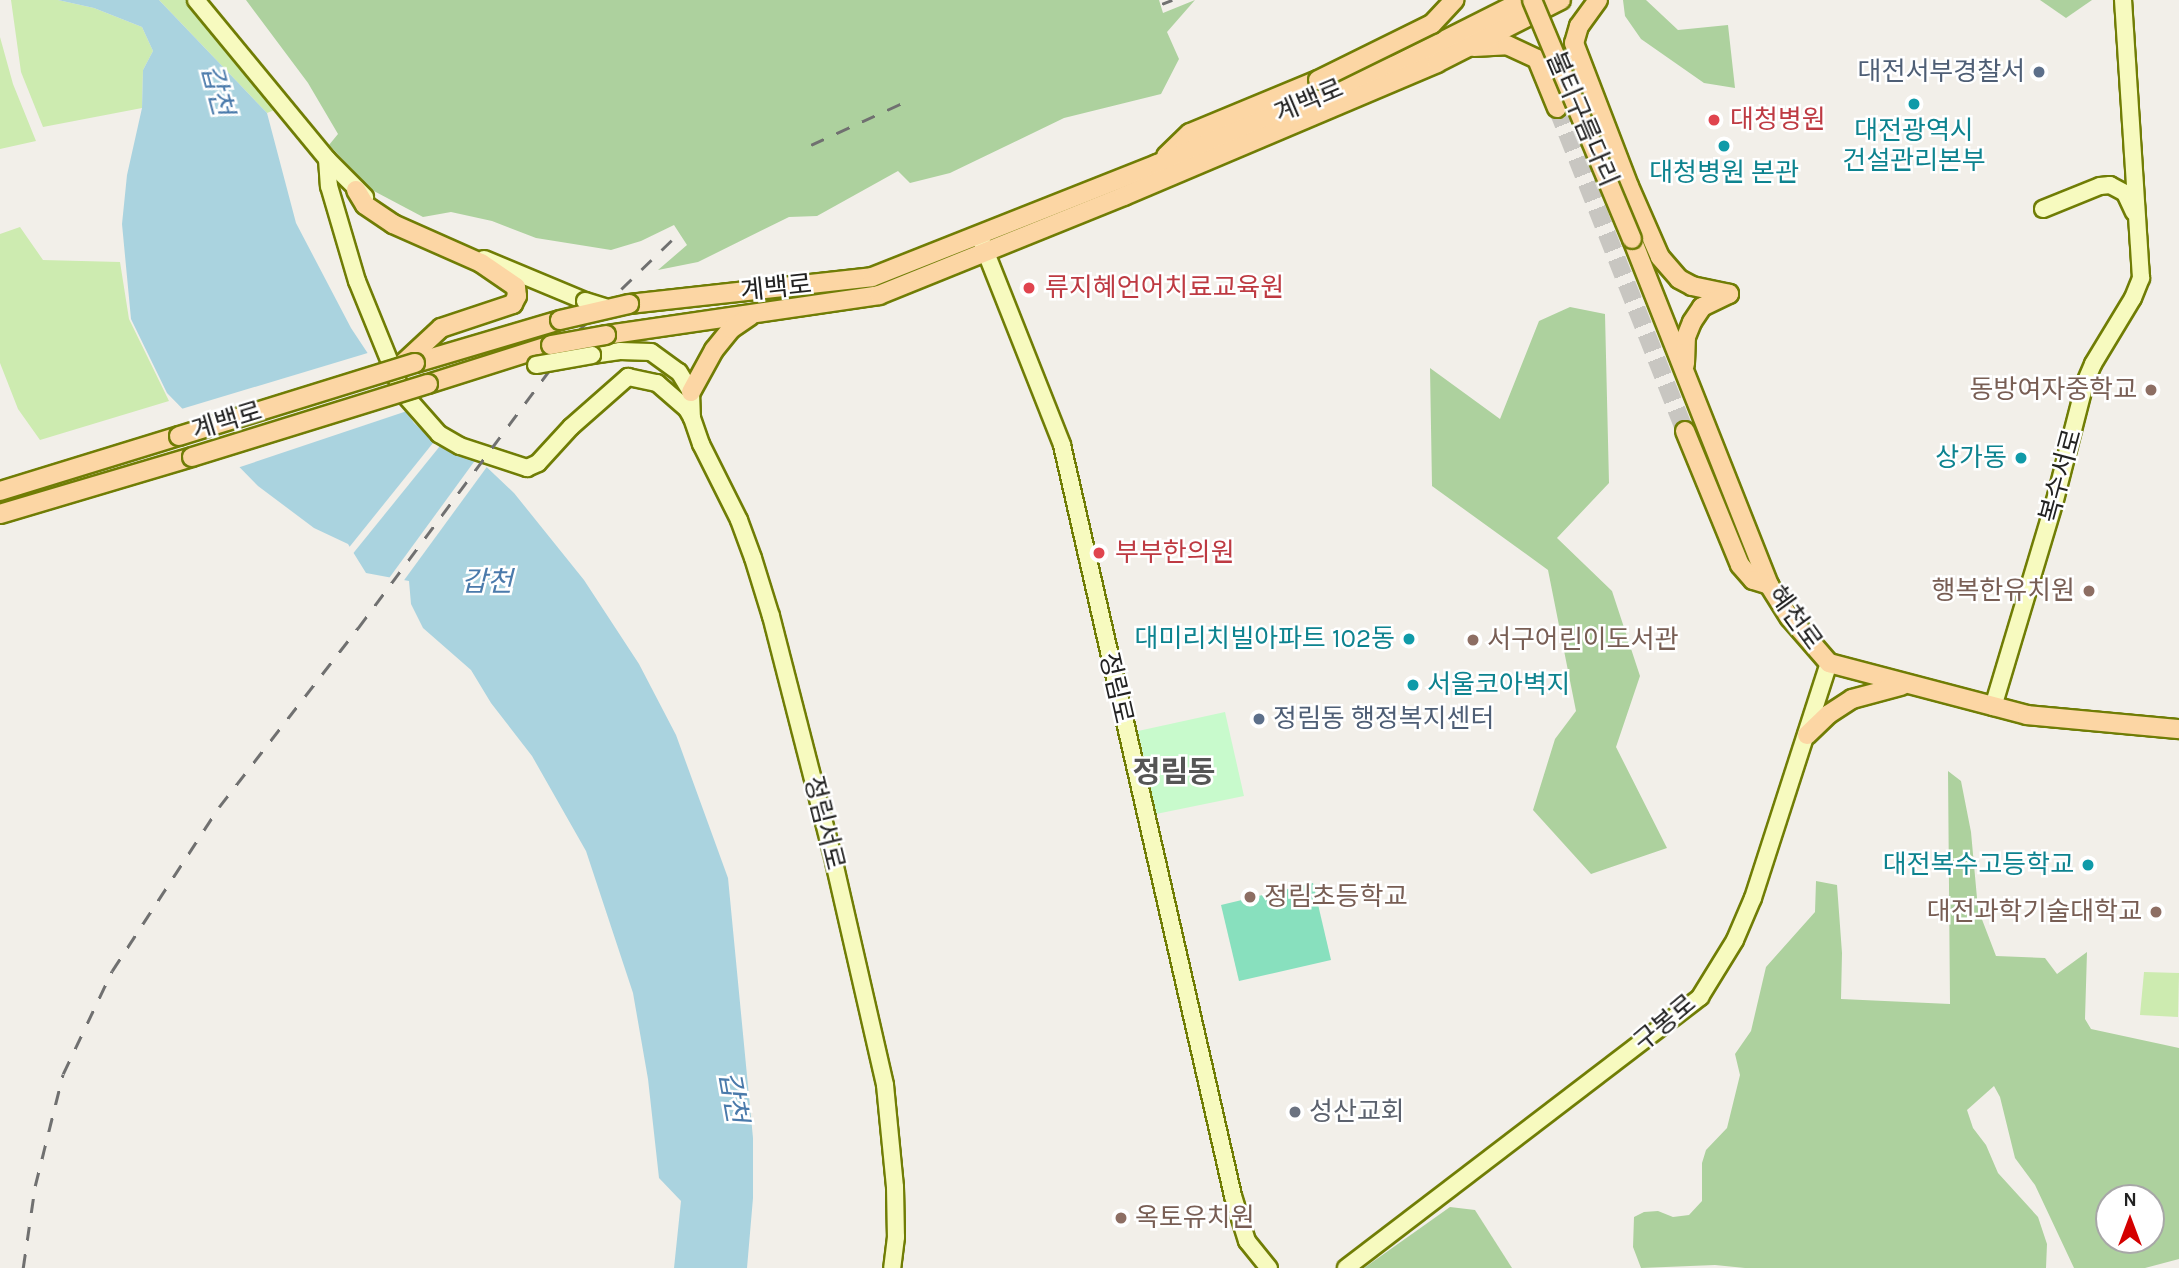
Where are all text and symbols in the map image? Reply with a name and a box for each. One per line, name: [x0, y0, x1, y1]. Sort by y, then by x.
street label: 불티구름다리: [1540, 47, 1624, 191]
place label: 대전서부경찰서: [1858, 56, 2025, 88]
water label: 갑천: [194, 61, 240, 119]
marker: 대전서부경찰서: [2031, 64, 2047, 80]
street label: 계백로: [1270, 73, 1348, 129]
marker: 대전광역시 건설관리본부: [1906, 96, 1922, 112]
place label: 대청병원: [1730, 104, 1826, 136]
marker: 대청병원: [1704, 110, 1724, 130]
place label: 대전광역시 건설관리본부: [1842, 115, 1986, 176]
marker: 대청병원 본관: [1716, 138, 1732, 154]
place label: 대청병원 본관: [1649, 157, 1799, 189]
street label: 계백로: [739, 269, 813, 307]
place label: 류지혜언어치료교육원: [1045, 272, 1284, 304]
marker: 류지혜언어치료교육원: [1019, 278, 1039, 298]
place label: 동방여자중학교: [1970, 374, 2137, 406]
marker: 동방여자중학교: [2143, 382, 2159, 398]
street label: 계백로: [188, 396, 266, 446]
street label: 복수서로: [2034, 426, 2088, 526]
place label: 상가동: [1935, 442, 2007, 474]
marker: 상가동: [2013, 450, 2029, 466]
place label: 부부한의원: [1115, 537, 1235, 569]
marker: 부부한의원: [1089, 543, 1109, 563]
water label: 갑천: [461, 565, 513, 599]
place label: 행복한유치원: [1931, 575, 2075, 607]
street label: 혜천로: [1761, 580, 1829, 656]
marker: 행복한유치원: [2081, 583, 2097, 599]
place label: 대미리치빌아파트 102동: [1134, 623, 1395, 655]
place label: 서구어린이도서관: [1487, 624, 1678, 656]
marker: 대미리치빌아파트 102동: [1401, 631, 1417, 647]
marker: 서구어린이도서관: [1465, 632, 1481, 648]
street label: 정림로: [1093, 650, 1139, 726]
place label: 서울코아벽지: [1427, 669, 1571, 701]
marker: 서울코아벽지: [1405, 677, 1421, 693]
place label: 정림동 행정복지센터: [1273, 703, 1494, 735]
marker: 정림동 행정복지센터: [1251, 711, 1267, 727]
district label: 정림동: [1133, 754, 1215, 790]
street label: 정림서로: [797, 773, 851, 873]
place label: 대전복수고등학교: [1883, 849, 2074, 881]
marker: 대전복수고등학교: [2080, 857, 2096, 873]
place label: 정림초등학교: [1264, 881, 1408, 913]
marker: 정림초등학교: [1242, 889, 1258, 905]
place label: 대전과학기술대학교: [1927, 896, 2142, 928]
marker: 대전과학기술대학교: [2148, 904, 2164, 920]
street label: 구봉로: [1627, 988, 1703, 1058]
water label: 갑천: [712, 1069, 754, 1125]
place label: 성산교회: [1309, 1096, 1405, 1128]
marker: 성산교회: [1287, 1104, 1303, 1120]
north arrow: [2095, 1184, 2165, 1254]
text: N: [2123, 1189, 2137, 1211]
place label: 옥토유치원: [1135, 1202, 1255, 1234]
marker: 옥토유치원: [1113, 1210, 1129, 1226]

